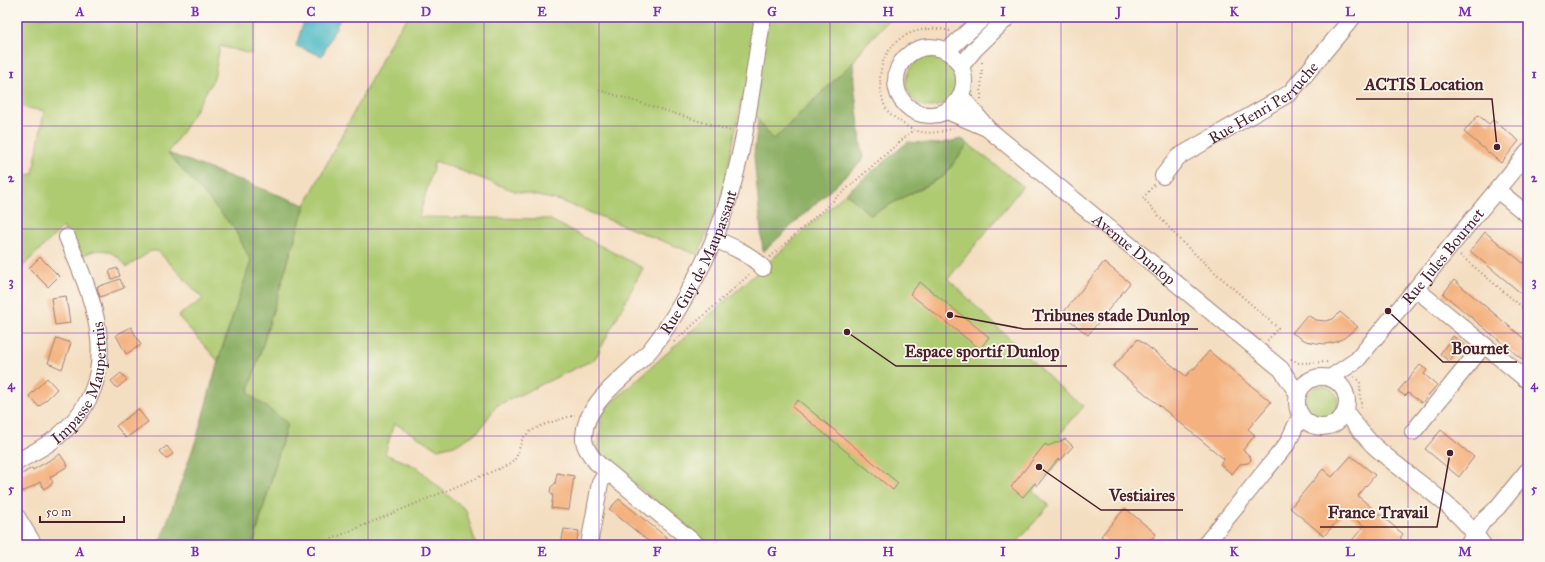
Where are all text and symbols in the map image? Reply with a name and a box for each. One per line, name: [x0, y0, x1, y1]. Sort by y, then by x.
text: A: [75, 4, 85, 20]
text: B: [191, 4, 200, 20]
text: C: [307, 4, 316, 20]
text: D: [421, 4, 431, 20]
text: E: [537, 4, 547, 20]
text: F: [653, 4, 662, 20]
text: G: [767, 4, 777, 20]
text: H: [882, 4, 894, 20]
text: I: [1000, 4, 1006, 20]
text: J: [1114, 4, 1122, 20]
text: K: [1229, 4, 1239, 20]
text: L: [1345, 4, 1355, 20]
text: M: [1458, 4, 1472, 20]
street label: Rue Henri Perruche: [1205, 58, 1322, 148]
text: 1: [8, 66, 14, 82]
text: 1: [1531, 66, 1537, 82]
callout: ACTIS Location: [1356, 70, 1492, 99]
text: ACTIS Location: [1363, 74, 1484, 95]
text: 2: [8, 170, 15, 186]
text: 2: [1531, 170, 1538, 186]
street label: Rue Guy de Maupassant: [656, 187, 741, 338]
street label: Rue Jules Bournet: [1398, 204, 1488, 308]
street label: Avenue Dunlop: [1088, 209, 1180, 289]
text: 3: [8, 274, 14, 290]
text: 3: [1531, 274, 1537, 290]
callout: Tribunes stade Dunlop: [1024, 300, 1198, 329]
text: Tribunes stade Dunlop: [1031, 305, 1190, 326]
street label: Impasse Maupertuis: [47, 320, 110, 448]
callout: Bournet: [1443, 333, 1517, 362]
callout: Espace sportif Dunlop: [896, 337, 1067, 366]
text: Bournet: [1451, 338, 1510, 359]
text: Espace sportif Dunlop: [904, 341, 1060, 362]
text: 4: [7, 377, 15, 393]
text: 4: [1530, 377, 1538, 393]
text: 5: [8, 481, 15, 497]
callout: Vestiaires: [1101, 481, 1183, 510]
text: 5: [1531, 481, 1538, 497]
text: Vestiaires: [1108, 485, 1175, 506]
scale bar: [40, 498, 124, 524]
callout: France Travail: [1320, 498, 1437, 527]
text: France Travail: [1328, 502, 1429, 523]
text: 50 m: [46, 505, 71, 519]
text: A: [75, 544, 85, 560]
text: B: [191, 544, 200, 560]
text: C: [307, 544, 316, 560]
text: D: [421, 544, 431, 560]
text: E: [537, 544, 547, 560]
text: F: [653, 544, 662, 560]
text: G: [767, 544, 777, 560]
text: H: [882, 544, 894, 560]
text: I: [1000, 544, 1006, 560]
text: J: [1114, 544, 1122, 560]
text: K: [1229, 544, 1239, 560]
text: L: [1345, 544, 1355, 560]
text: M: [1458, 544, 1472, 560]

